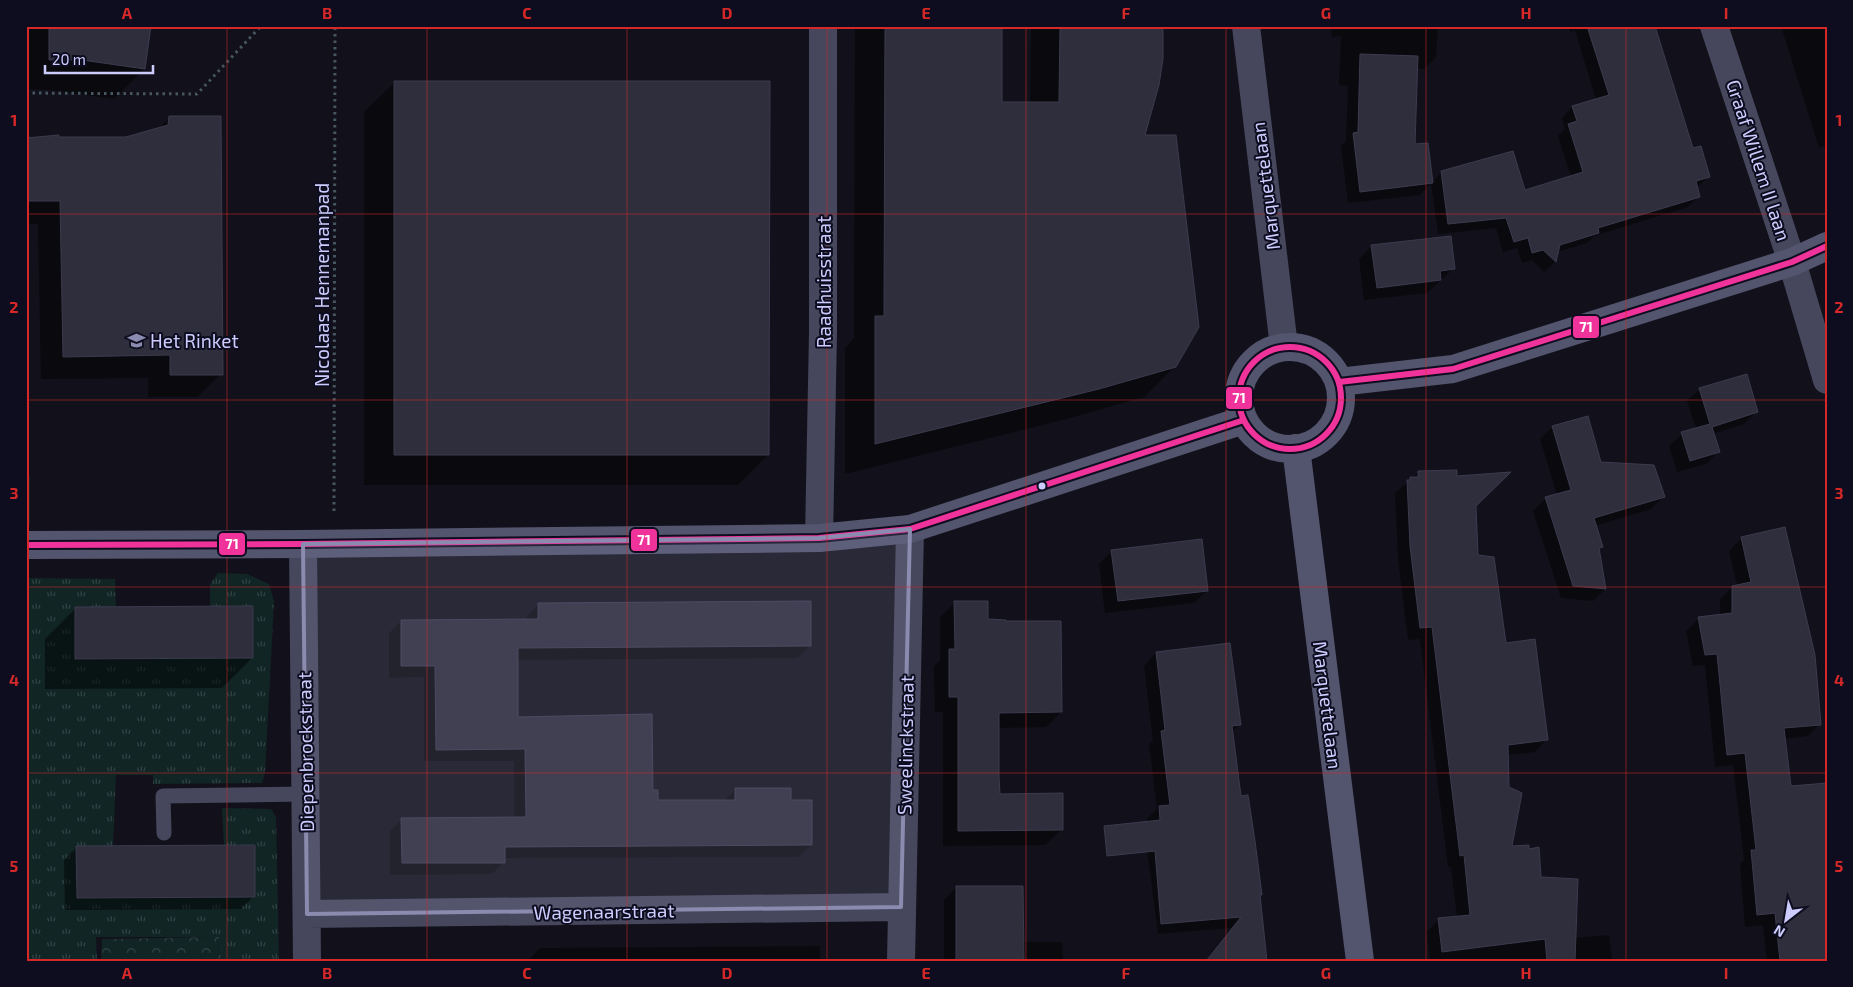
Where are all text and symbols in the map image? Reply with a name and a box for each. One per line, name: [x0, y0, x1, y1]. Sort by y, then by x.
text: A: [122, 3, 133, 22]
text: B: [322, 3, 332, 22]
text: C: [522, 3, 532, 22]
text: D: [722, 3, 733, 22]
text: E: [921, 3, 931, 22]
text: F: [1122, 3, 1131, 22]
text: G: [1321, 3, 1331, 22]
text: H: [1520, 3, 1532, 22]
text: I: [1724, 3, 1728, 22]
scale bar: [45, 42, 152, 74]
text: 20 m: [52, 50, 86, 68]
street label: Graaf Willem II laan: [1722, 77, 1796, 243]
text: 1: [11, 110, 17, 129]
text: 1: [1836, 110, 1842, 129]
street label: Marquettelaan: [1246, 121, 1284, 251]
street label: Nicolaas Hennemanpad: [310, 183, 333, 387]
street label: Raadhuisstraat: [812, 216, 835, 348]
text: 2: [9, 297, 19, 316]
text: 2: [1834, 297, 1844, 316]
line badge: 71: [1572, 315, 1600, 339]
text: 71: [1579, 318, 1593, 335]
place label: Het Rinket: [150, 329, 239, 352]
school or university icon: Het Rinket: [126, 330, 146, 350]
line badge: 71: [1225, 386, 1253, 410]
text: 71: [1232, 389, 1246, 406]
unlabelled marker: [1037, 481, 1047, 491]
text: 3: [9, 483, 19, 502]
text: 3: [1834, 483, 1844, 502]
line badge: 71: [630, 528, 658, 552]
text: 71: [637, 531, 651, 548]
line badge: 71: [218, 532, 246, 556]
text: 71: [225, 535, 239, 552]
street label: Marquettelaan: [1309, 640, 1347, 770]
text: 4: [9, 670, 19, 689]
text: 4: [1834, 670, 1844, 689]
street label: Diepenbrockstraat: [292, 672, 318, 832]
street label: Sweelinckstraat: [892, 675, 918, 815]
text: 5: [10, 856, 19, 875]
text: 5: [1835, 856, 1844, 875]
north arrow: [1760, 894, 1810, 944]
street label: Wagenaarstraat: [533, 898, 675, 924]
text: N: [1770, 922, 1788, 941]
text: A: [122, 963, 133, 982]
text: B: [322, 963, 332, 982]
text: C: [522, 963, 532, 982]
text: D: [722, 963, 733, 982]
text: E: [921, 963, 931, 982]
text: F: [1122, 963, 1131, 982]
text: G: [1321, 963, 1331, 982]
text: H: [1520, 963, 1532, 982]
text: I: [1724, 963, 1728, 982]

